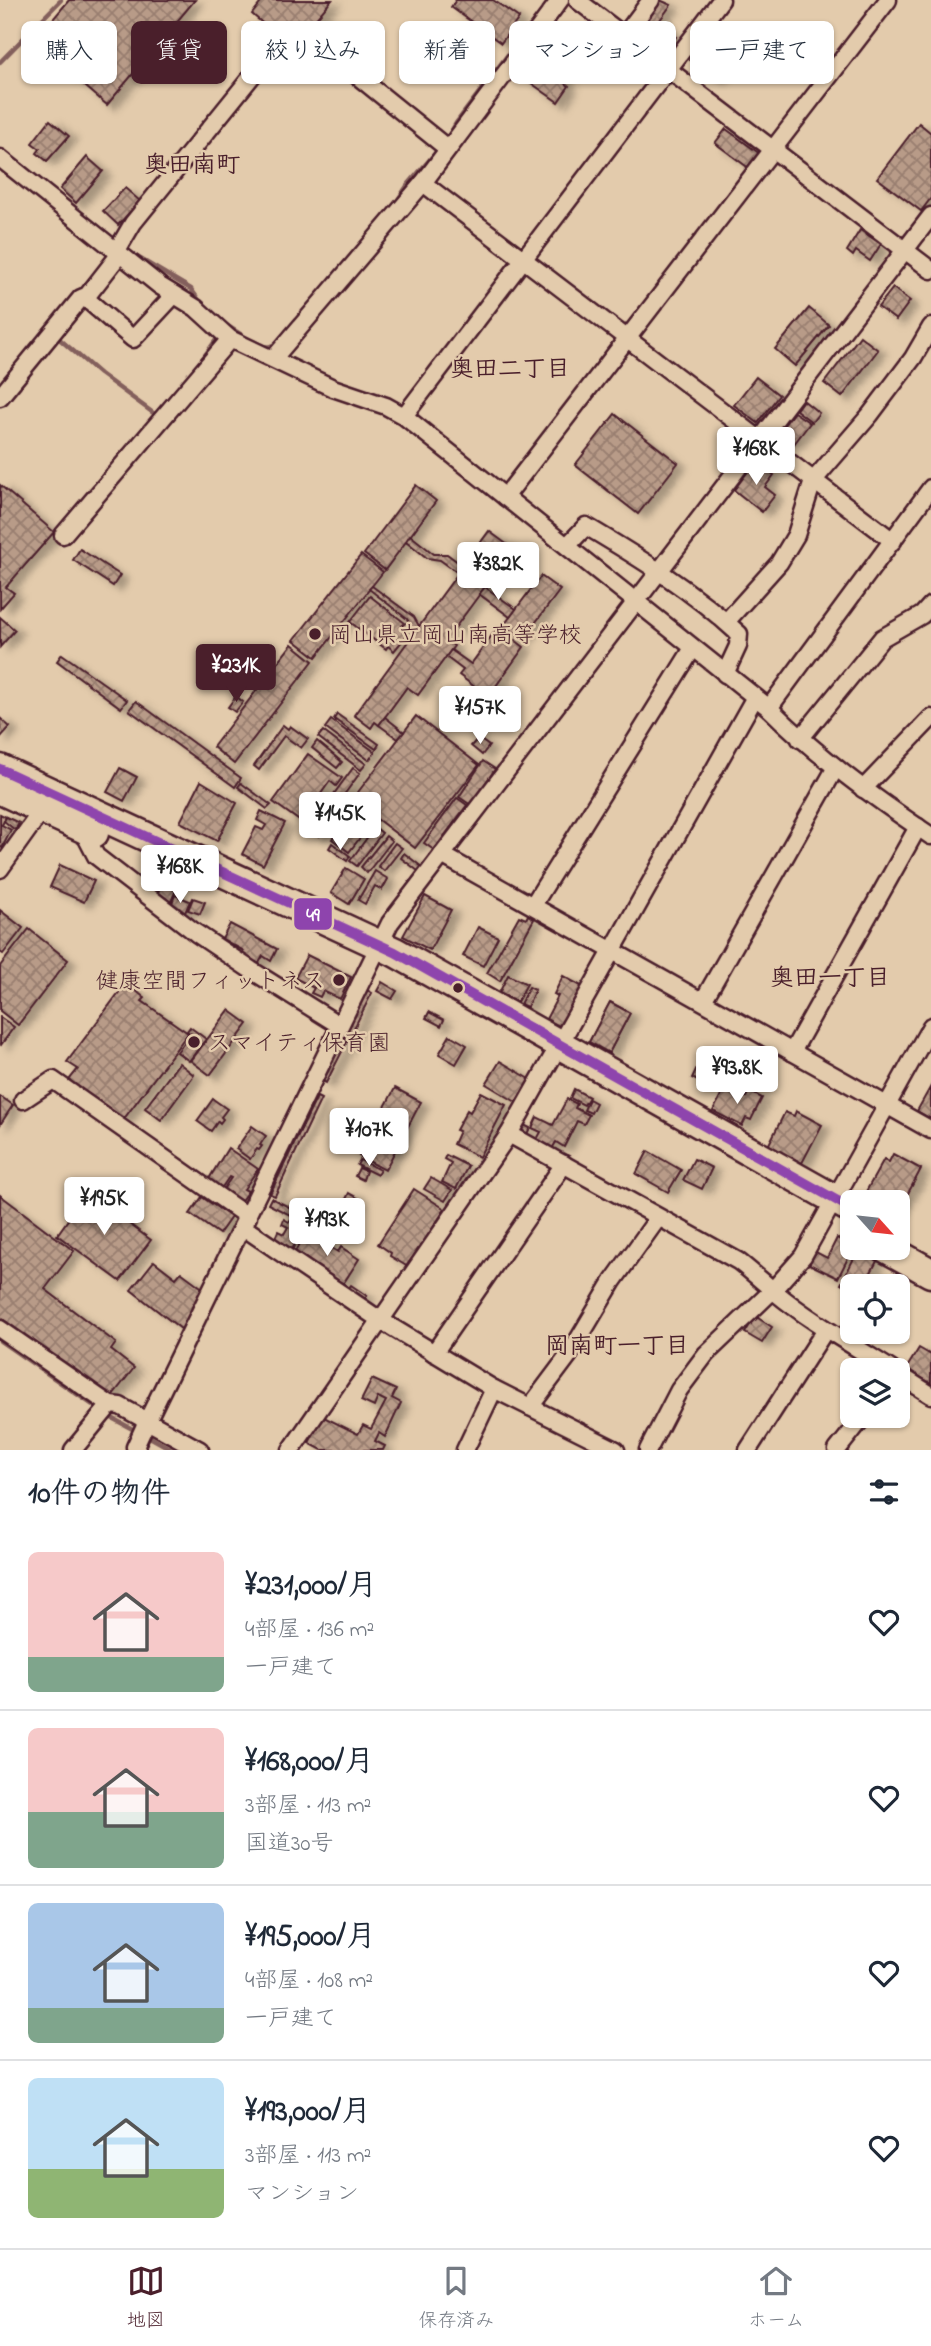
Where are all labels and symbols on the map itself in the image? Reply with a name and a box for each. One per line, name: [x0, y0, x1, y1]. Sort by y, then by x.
district label: 奥田南町: [144, 149, 240, 184]
district label: 奥田二丁目: [450, 353, 570, 388]
pin: ¥168K: [707, 428, 805, 487]
pin: ¥382K: [449, 542, 547, 602]
place label: 岡山県立岡山南高等学校: [329, 620, 582, 653]
marker: 岡山県立岡山南高等学校: [307, 626, 323, 642]
pin: ¥231K: [187, 644, 285, 704]
pin: ¥157K: [431, 686, 529, 746]
pin: ¥145K: [291, 792, 389, 852]
pin: ¥168K: [131, 846, 229, 905]
line badge: 49: [293, 897, 333, 931]
text: 49: [306, 903, 320, 930]
district label: 奥田一丁目: [770, 962, 890, 997]
place label: 健康空間フィットネス: [95, 966, 325, 999]
marker: 健康空間フィットネス: [331, 972, 347, 988]
unlabelled marker: [451, 981, 465, 995]
place label: スマイティ保育園: [208, 1028, 391, 1061]
marker: スマイティ保育園: [186, 1034, 202, 1050]
pin: ¥93.8K: [680, 1046, 794, 1106]
pin: ¥107K: [320, 1108, 418, 1168]
pin: ¥195K: [55, 1178, 153, 1237]
north arrow: [840, 1190, 910, 1260]
pin: ¥193K: [278, 1198, 376, 1258]
district label: 岡南町一丁目: [545, 1330, 689, 1365]

